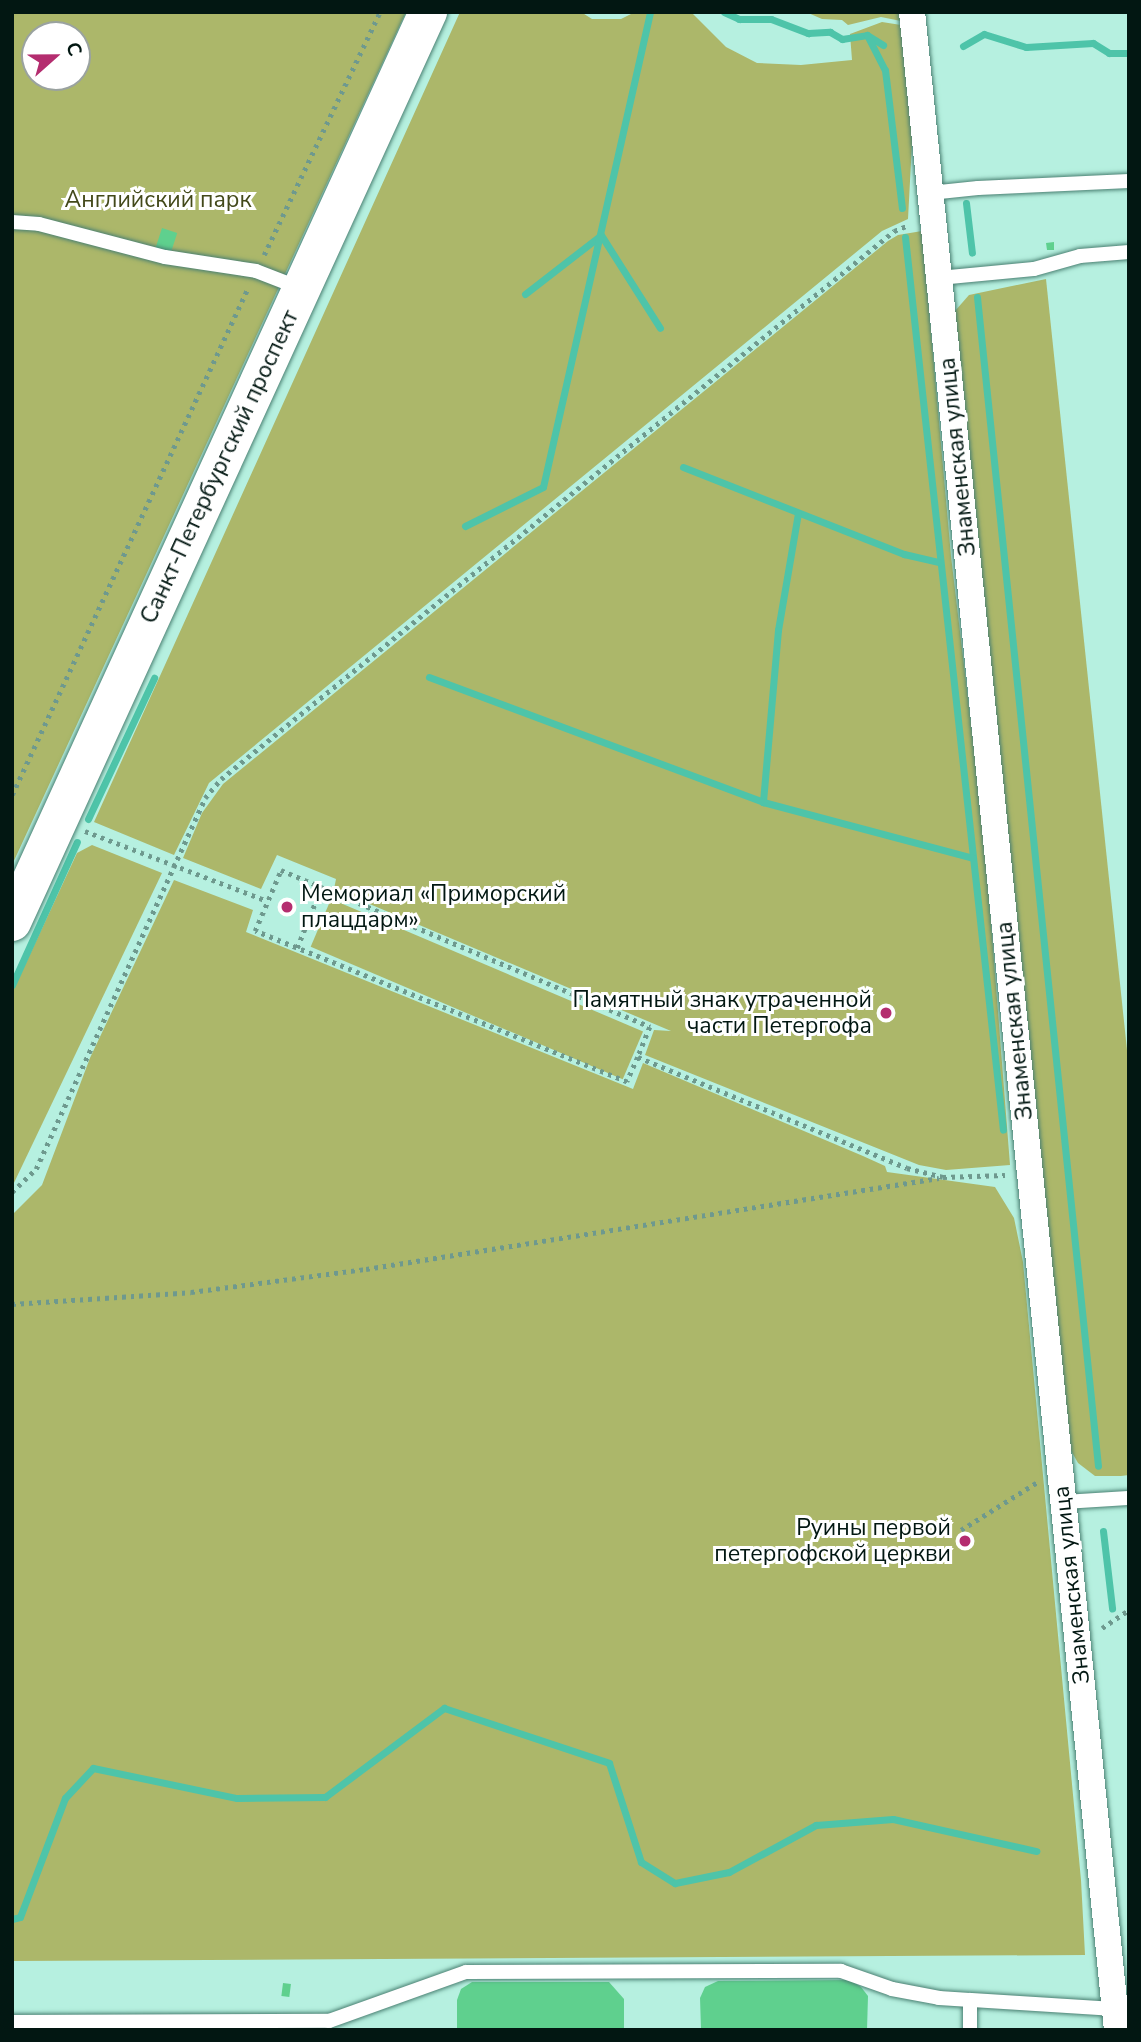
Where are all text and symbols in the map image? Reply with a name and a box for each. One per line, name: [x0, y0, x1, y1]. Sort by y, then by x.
north arrow: [21, 21, 91, 91]
text: С: [59, 39, 88, 60]
park label: Английский парк: [64, 186, 252, 214]
street label: Санкт-Петербургский проспект: [135, 306, 305, 628]
street label: Знаменская улица: [934, 356, 982, 558]
place label: Мемориал «Приморский плацдарм»: [301, 880, 566, 934]
marker: Мемориал «Приморский плацдарм»: [279, 899, 295, 915]
street label: Знаменская улица: [991, 920, 1039, 1122]
place label: Памятный знак утраченной части Петергофа: [572, 986, 872, 1040]
marker: Памятный знак утраченной части Петергофа: [878, 1005, 894, 1021]
street label: Знаменская улица: [1048, 1484, 1096, 1686]
place label: Руины первой петергофской церкви: [714, 1514, 951, 1568]
marker: Руины первой петергофской церкви: [957, 1533, 973, 1549]

